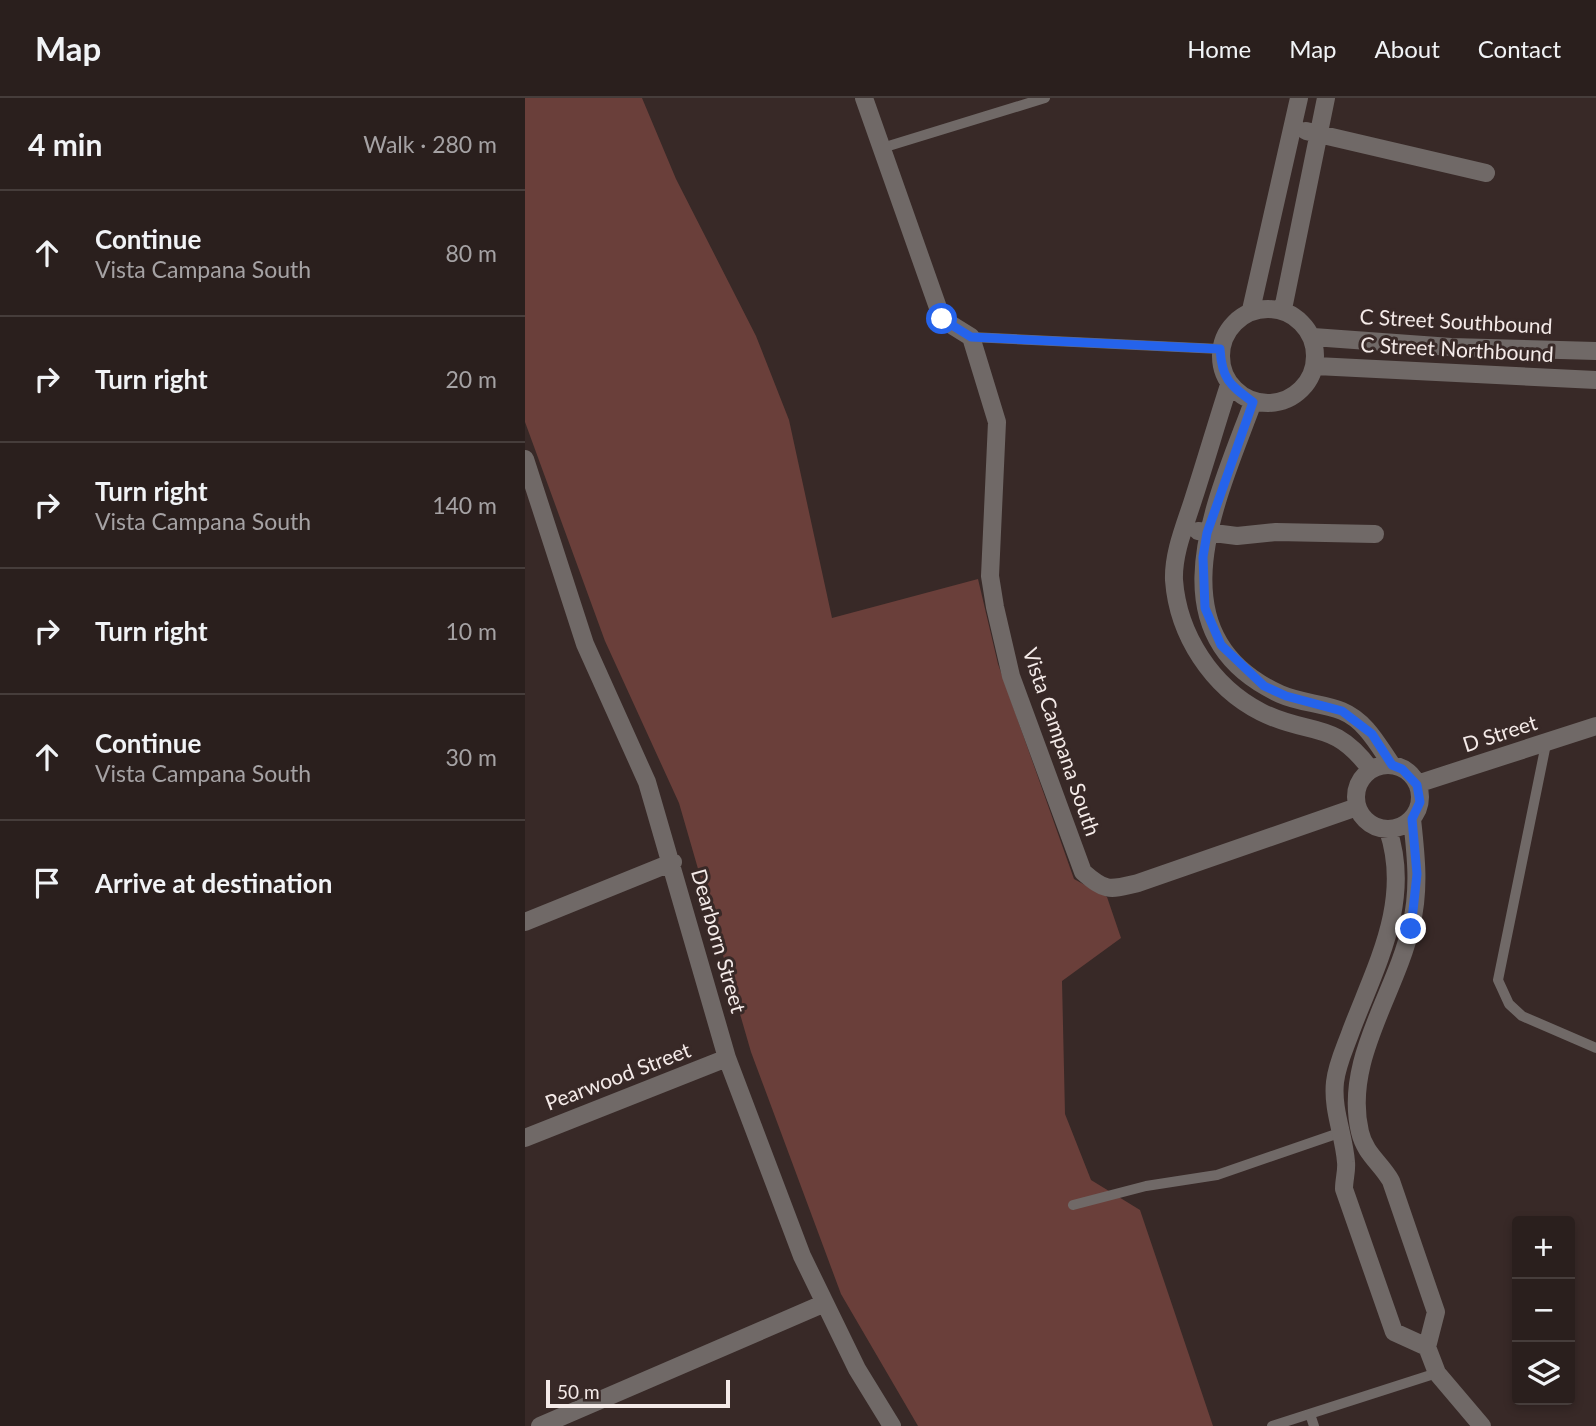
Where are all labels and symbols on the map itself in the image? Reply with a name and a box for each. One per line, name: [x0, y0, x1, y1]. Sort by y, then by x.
route start: [926, 303, 957, 334]
street label: C Street Southbound: [1359, 303, 1553, 338]
street label: C Street Northbound: [1360, 331, 1554, 366]
street label: Vista Campana South: [1018, 644, 1106, 839]
street label: D Street: [1459, 709, 1540, 756]
street label: Dearborn Street: [687, 866, 752, 1016]
route end: [1395, 913, 1426, 944]
street label: Pearwood Street: [541, 1036, 694, 1115]
scale bar: [546, 1377, 730, 1409]

